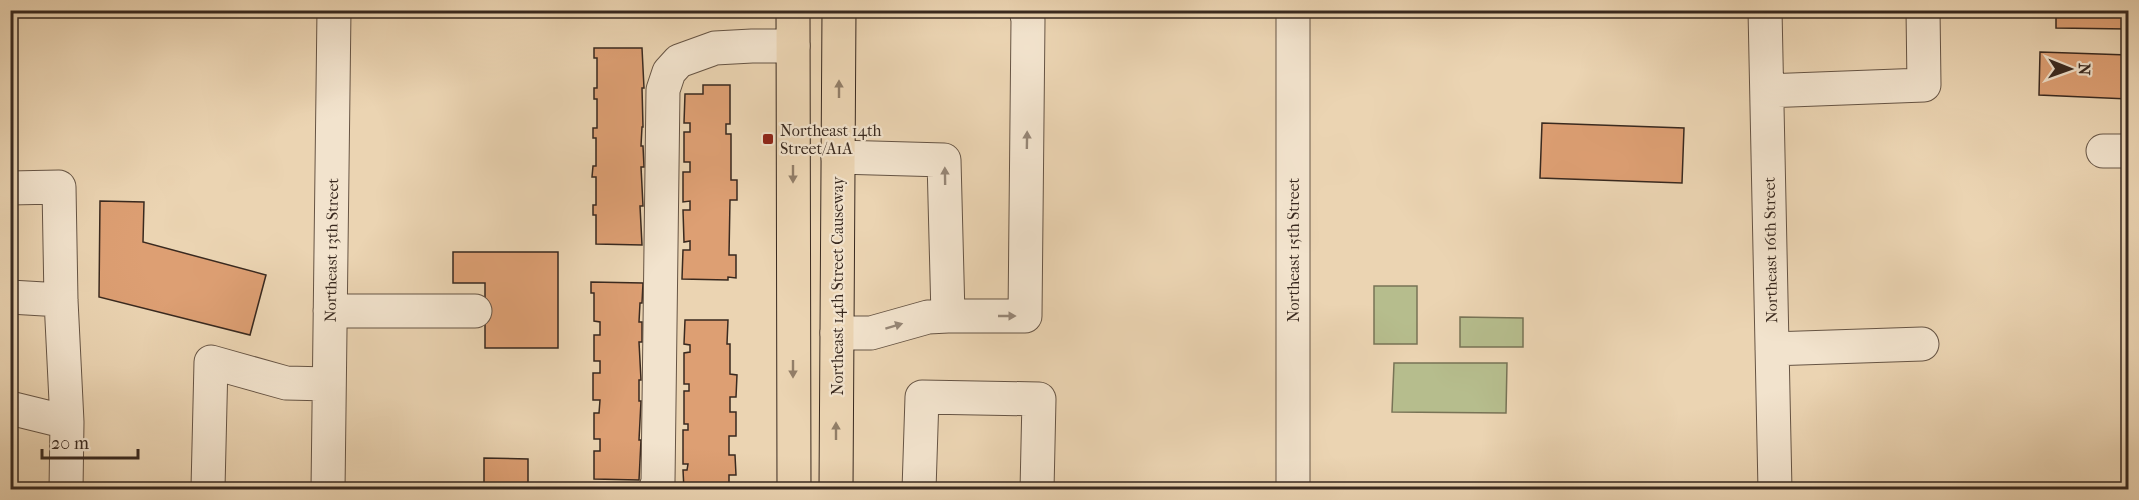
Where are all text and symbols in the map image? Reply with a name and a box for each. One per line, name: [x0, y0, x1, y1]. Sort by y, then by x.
north arrow: [2040, 39, 2100, 99]
text: N: [2075, 63, 2094, 76]
one-way arrow: [834, 80, 843, 99]
place label: Northeast 14th Street/A1A: [780, 121, 882, 158]
one-way arrow: [1022, 130, 1032, 149]
marker: Northeast 14th Street/A1A: [761, 132, 775, 146]
one-way arrow: [788, 164, 798, 183]
one-way arrow: [940, 167, 950, 186]
street label: Northeast 14th Street Causeway: [828, 176, 847, 395]
street label: Northeast 16th Street: [1760, 176, 1781, 323]
street label: Northeast 13th Street: [321, 177, 342, 322]
street label: Northeast 15th Street: [1284, 177, 1303, 322]
one-way arrow: [997, 311, 1016, 321]
one-way arrow: [885, 321, 903, 330]
one-way arrow: [788, 359, 798, 378]
scale bar: [42, 422, 138, 460]
one-way arrow: [831, 422, 841, 441]
text: 20 m: [51, 433, 89, 454]

